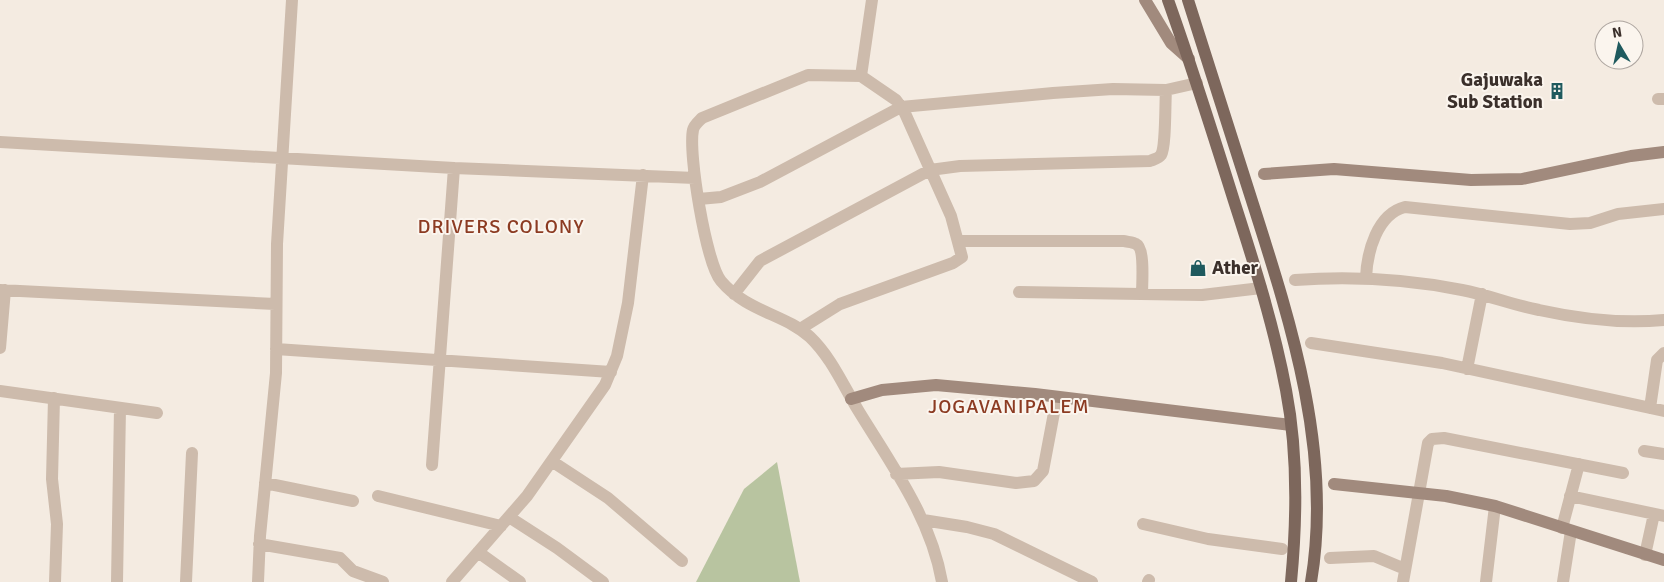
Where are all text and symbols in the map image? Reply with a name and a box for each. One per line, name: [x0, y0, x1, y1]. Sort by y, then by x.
north arrow: [1594, 20, 1644, 70]
text: N: [1611, 23, 1623, 42]
place label: Gajuwaka Sub Station: [1447, 68, 1543, 114]
building icon: Gajuwaka Sub Station: [1547, 81, 1567, 101]
district label: DRIVERS COLONY: [418, 214, 584, 239]
place label: Ather: [1212, 256, 1259, 280]
shop icon: Ather: [1188, 258, 1208, 278]
district label: JOGAVANIPALEM: [928, 394, 1090, 419]

